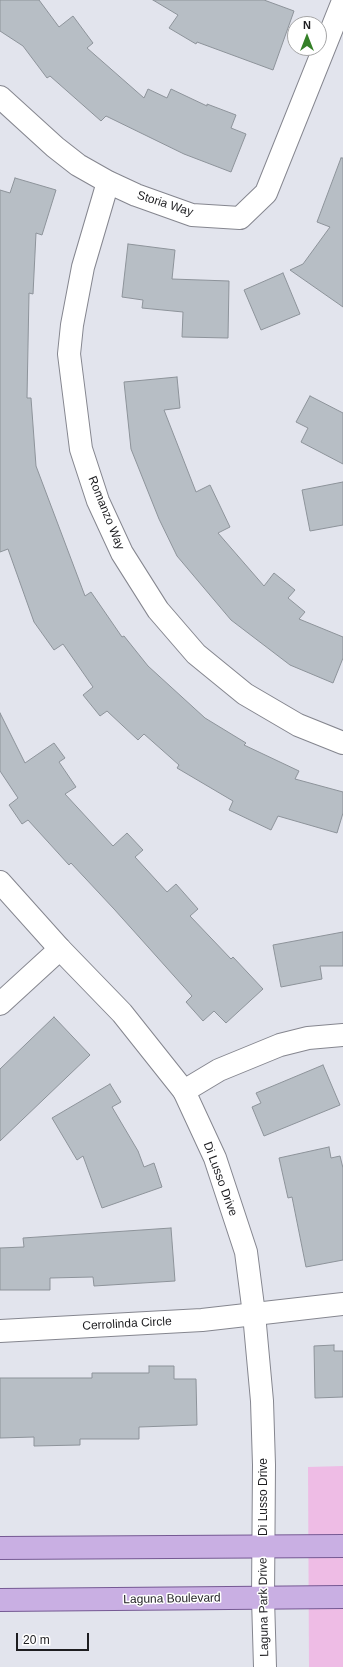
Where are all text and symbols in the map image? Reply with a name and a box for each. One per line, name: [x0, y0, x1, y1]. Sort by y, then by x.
north arrow: [287, 16, 327, 56]
text: N: [303, 19, 311, 31]
street label: Storia Way: [135, 188, 195, 220]
street label: Romanzo Way: [85, 474, 127, 552]
street label: Di Lusso Drive: [200, 1140, 240, 1218]
street label: Cerrolinda Circle: [82, 1314, 172, 1334]
street label: Di Lusso Drive: [257, 1458, 271, 1536]
street label: Laguna Park Drive: [256, 1557, 272, 1657]
street label: Laguna Boulevard: [123, 1591, 221, 1607]
scale bar: [18, 1625, 91, 1651]
text: 20 m: [23, 1633, 50, 1647]

